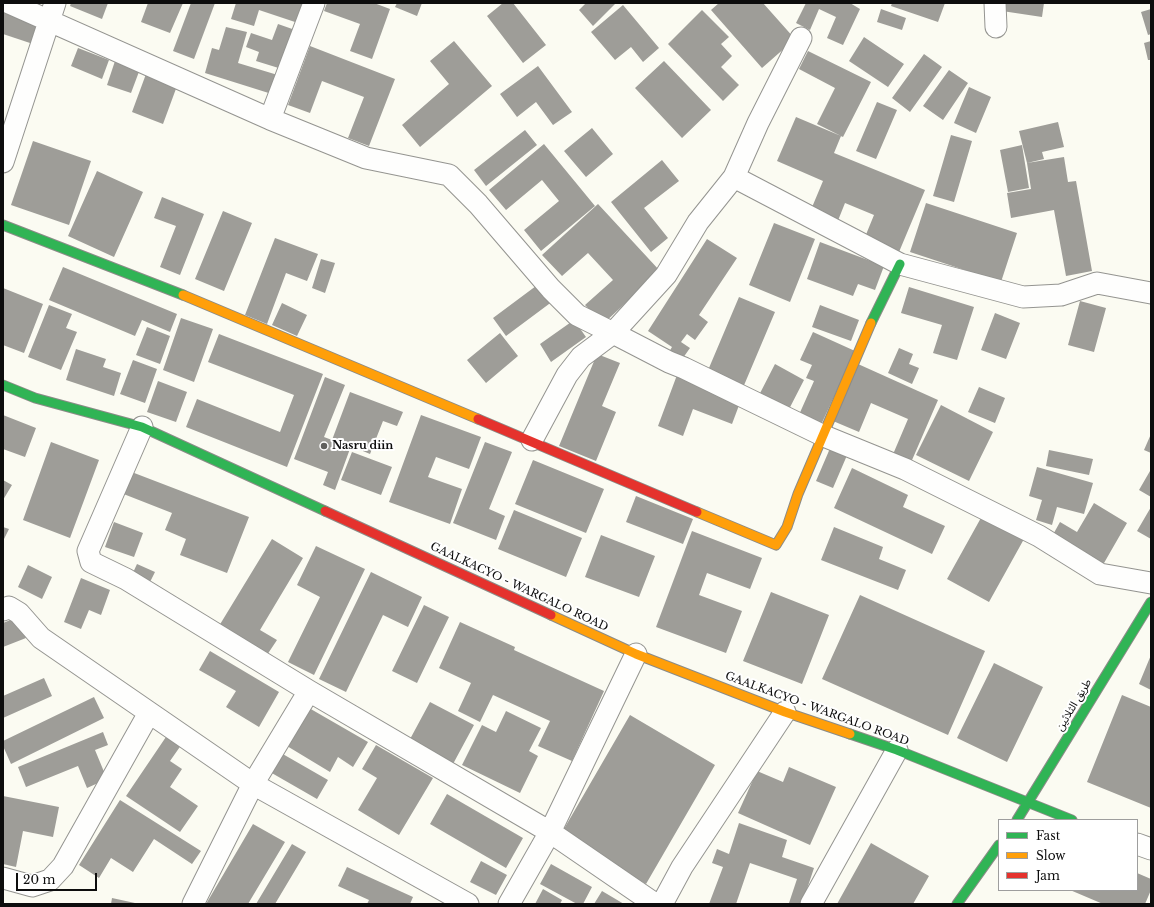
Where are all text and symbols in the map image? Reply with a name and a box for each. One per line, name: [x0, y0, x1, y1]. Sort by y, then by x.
place label: Nasru diin: [332, 439, 393, 453]
marker: Nasru diin: [319, 441, 329, 451]
street label: GAALKACYO - WARGALO ROAD: [428, 540, 610, 634]
street label: GAALKACYO - WARGALO ROAD: [723, 669, 911, 749]
street label: طريق الثلاثين: [1053, 677, 1095, 733]
legend: [998, 819, 1138, 891]
text: Fast: [1036, 828, 1060, 843]
text: Slow: [1036, 848, 1065, 863]
scale bar: [18, 865, 99, 891]
text: Jam: [1036, 868, 1060, 883]
text: 20 m: [23, 872, 55, 887]

